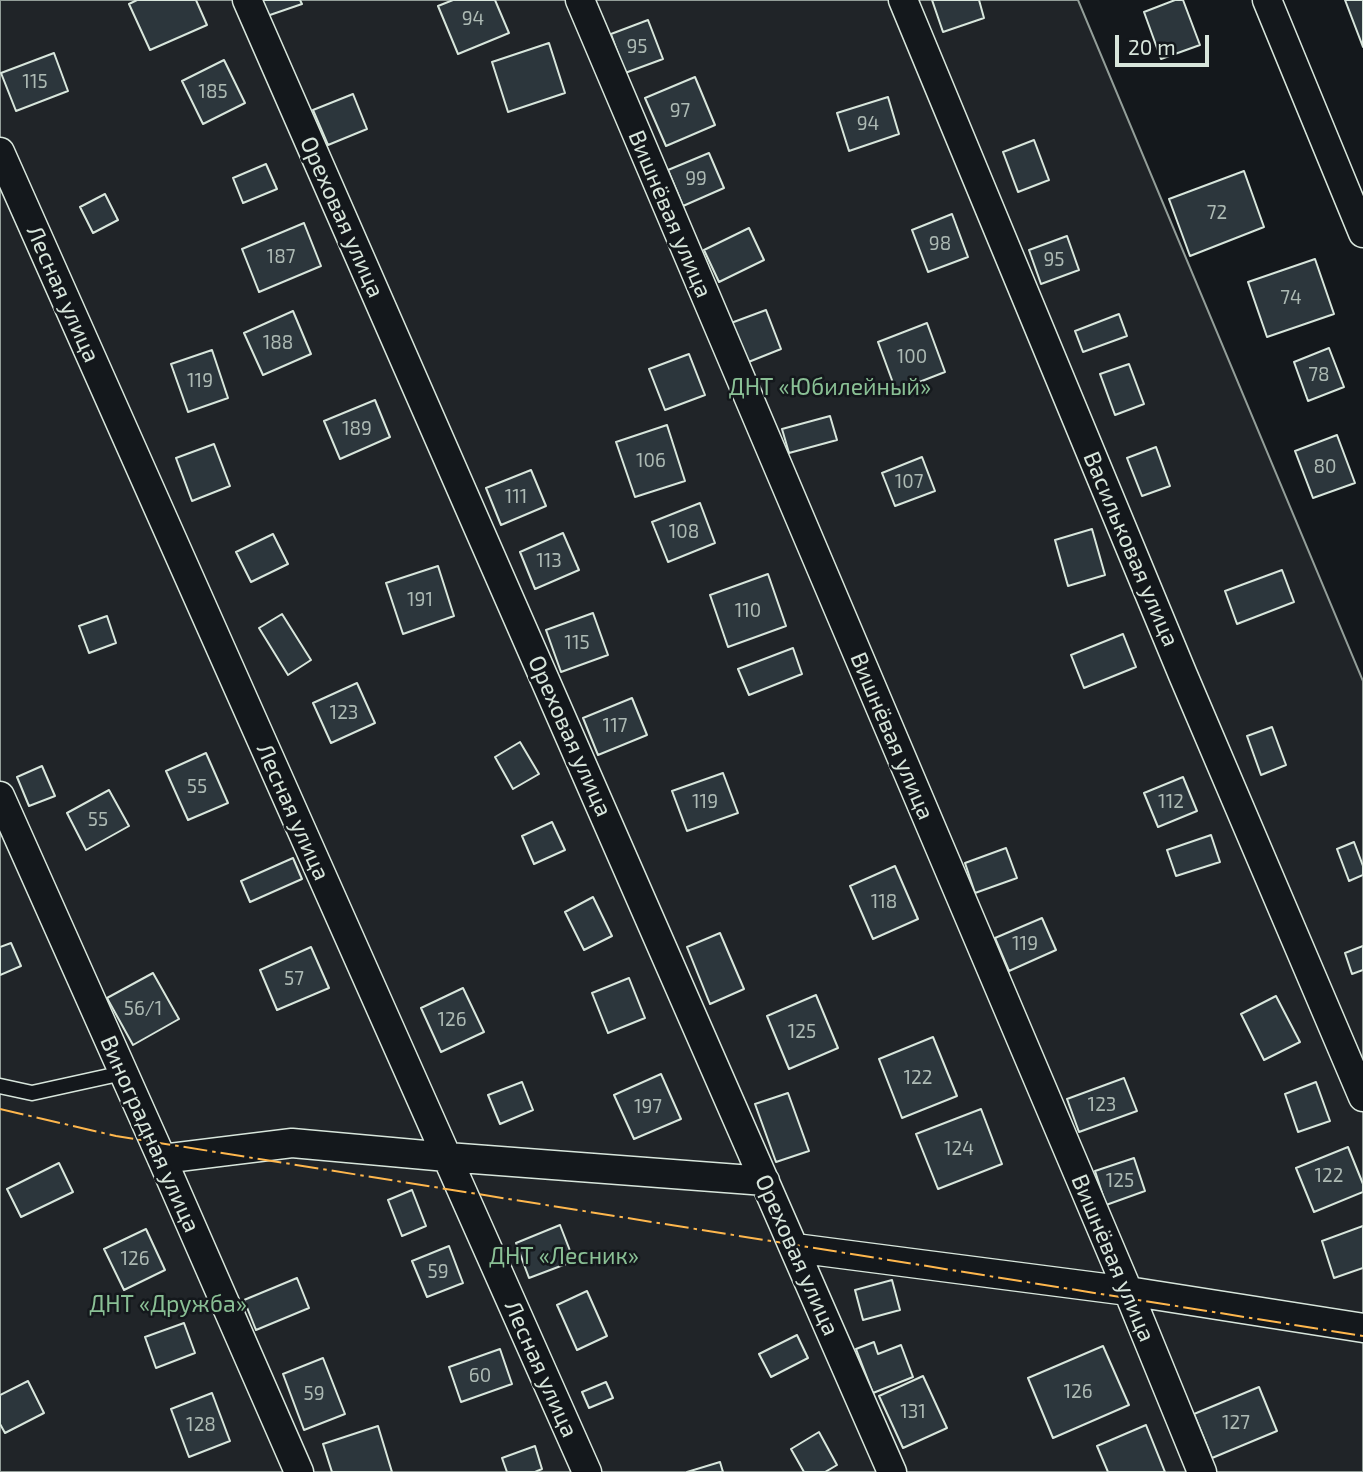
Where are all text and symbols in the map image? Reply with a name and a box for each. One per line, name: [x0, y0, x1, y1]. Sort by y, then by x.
house number: 94: [462, 8, 484, 30]
scale bar: [1118, 21, 1212, 65]
text: 20 m: [1128, 34, 1176, 59]
house number: 95: [626, 36, 648, 58]
house number: 115: [22, 71, 48, 93]
house number: 185: [198, 81, 228, 103]
house number: 97: [670, 100, 690, 122]
house number: 94: [857, 113, 879, 135]
street label: Вишнёвая улица: [622, 126, 718, 302]
street label: Ореховая улица: [294, 132, 390, 302]
house number: 99: [685, 168, 707, 190]
house number: 72: [1207, 202, 1227, 224]
street label: Лесная улица: [21, 221, 105, 367]
house number: 98: [929, 233, 951, 255]
house number: 187: [267, 246, 295, 268]
house number: 95: [1043, 249, 1065, 271]
house number: 74: [1280, 287, 1302, 309]
house number: 188: [263, 332, 293, 354]
house number: 100: [897, 346, 927, 368]
house number: 78: [1308, 364, 1330, 386]
house number: 119: [187, 370, 213, 392]
park label: ДНТ «Юбилейный»: [729, 373, 931, 401]
house number: 189: [342, 418, 372, 440]
street label: Васильковая улица: [1077, 447, 1185, 651]
house number: 106: [636, 450, 666, 472]
house number: 80: [1314, 456, 1336, 478]
house number: 107: [895, 471, 923, 493]
house number: 111: [505, 486, 527, 508]
house number: 108: [669, 521, 699, 543]
house number: 113: [536, 550, 562, 572]
house number: 191: [407, 589, 433, 611]
house number: 110: [735, 600, 761, 622]
house number: 115: [564, 632, 590, 654]
street label: Вишнёвая улица: [844, 648, 940, 824]
street label: Ореховая улица: [522, 651, 618, 821]
house number: 123: [330, 702, 358, 724]
house number: 117: [603, 715, 627, 737]
street label: Лесная улица: [251, 739, 335, 885]
house number: 55: [187, 776, 207, 798]
house number: 119: [692, 791, 718, 813]
house number: 112: [1158, 791, 1184, 813]
house number: 55: [88, 809, 108, 831]
house number: 118: [871, 891, 897, 913]
house number: 119: [1012, 933, 1038, 955]
house number: 57: [284, 968, 304, 990]
house number: 56/1: [124, 998, 162, 1020]
house number: 126: [437, 1009, 467, 1031]
house number: 125: [788, 1021, 816, 1043]
street label: Виноградная улица: [94, 1031, 206, 1237]
house number: 122: [904, 1067, 932, 1089]
house number: 123: [1088, 1094, 1116, 1116]
house number: 197: [634, 1096, 662, 1118]
house number: 124: [944, 1138, 974, 1160]
house number: 122: [1315, 1165, 1343, 1187]
street label: Ореховая улица: [749, 1170, 845, 1340]
street label: Вишнёвая улица: [1065, 1170, 1161, 1346]
house number: 125: [1106, 1170, 1134, 1192]
park label: ДНТ «Лесник»: [489, 1242, 639, 1270]
house number: 126: [120, 1248, 150, 1270]
house number: 59: [427, 1261, 449, 1283]
park label: ДНТ «Дружба»: [89, 1290, 247, 1318]
street label: Лесная улица: [499, 1296, 583, 1442]
house number: 60: [469, 1365, 491, 1387]
house number: 126: [1063, 1381, 1093, 1403]
house number: 59: [303, 1383, 325, 1405]
house number: 131: [900, 1401, 926, 1423]
house number: 127: [1222, 1412, 1250, 1434]
house number: 128: [186, 1414, 216, 1436]

